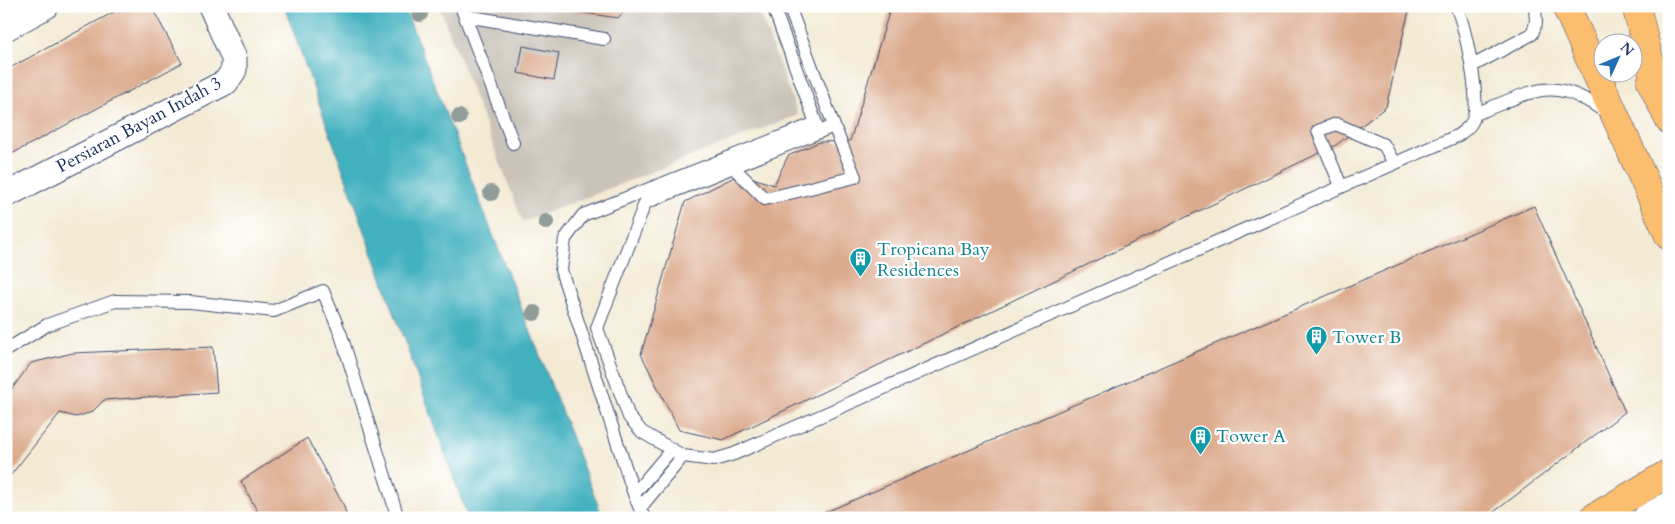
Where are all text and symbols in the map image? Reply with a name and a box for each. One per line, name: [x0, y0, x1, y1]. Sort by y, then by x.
north arrow: [1592, 32, 1642, 82]
text: N: [1616, 38, 1638, 60]
street label: Persiaran Bayan Indah 3: [52, 71, 226, 179]
place label: Tropicana Bay Residences: [877, 237, 990, 283]
building icon: Tropicana Bay Residences: [849, 247, 873, 278]
building icon: Tower B: [1304, 325, 1328, 356]
place label: Tower B: [1332, 325, 1401, 350]
building icon: Tower A: [1188, 424, 1212, 455]
place label: Tower A: [1216, 424, 1286, 449]

